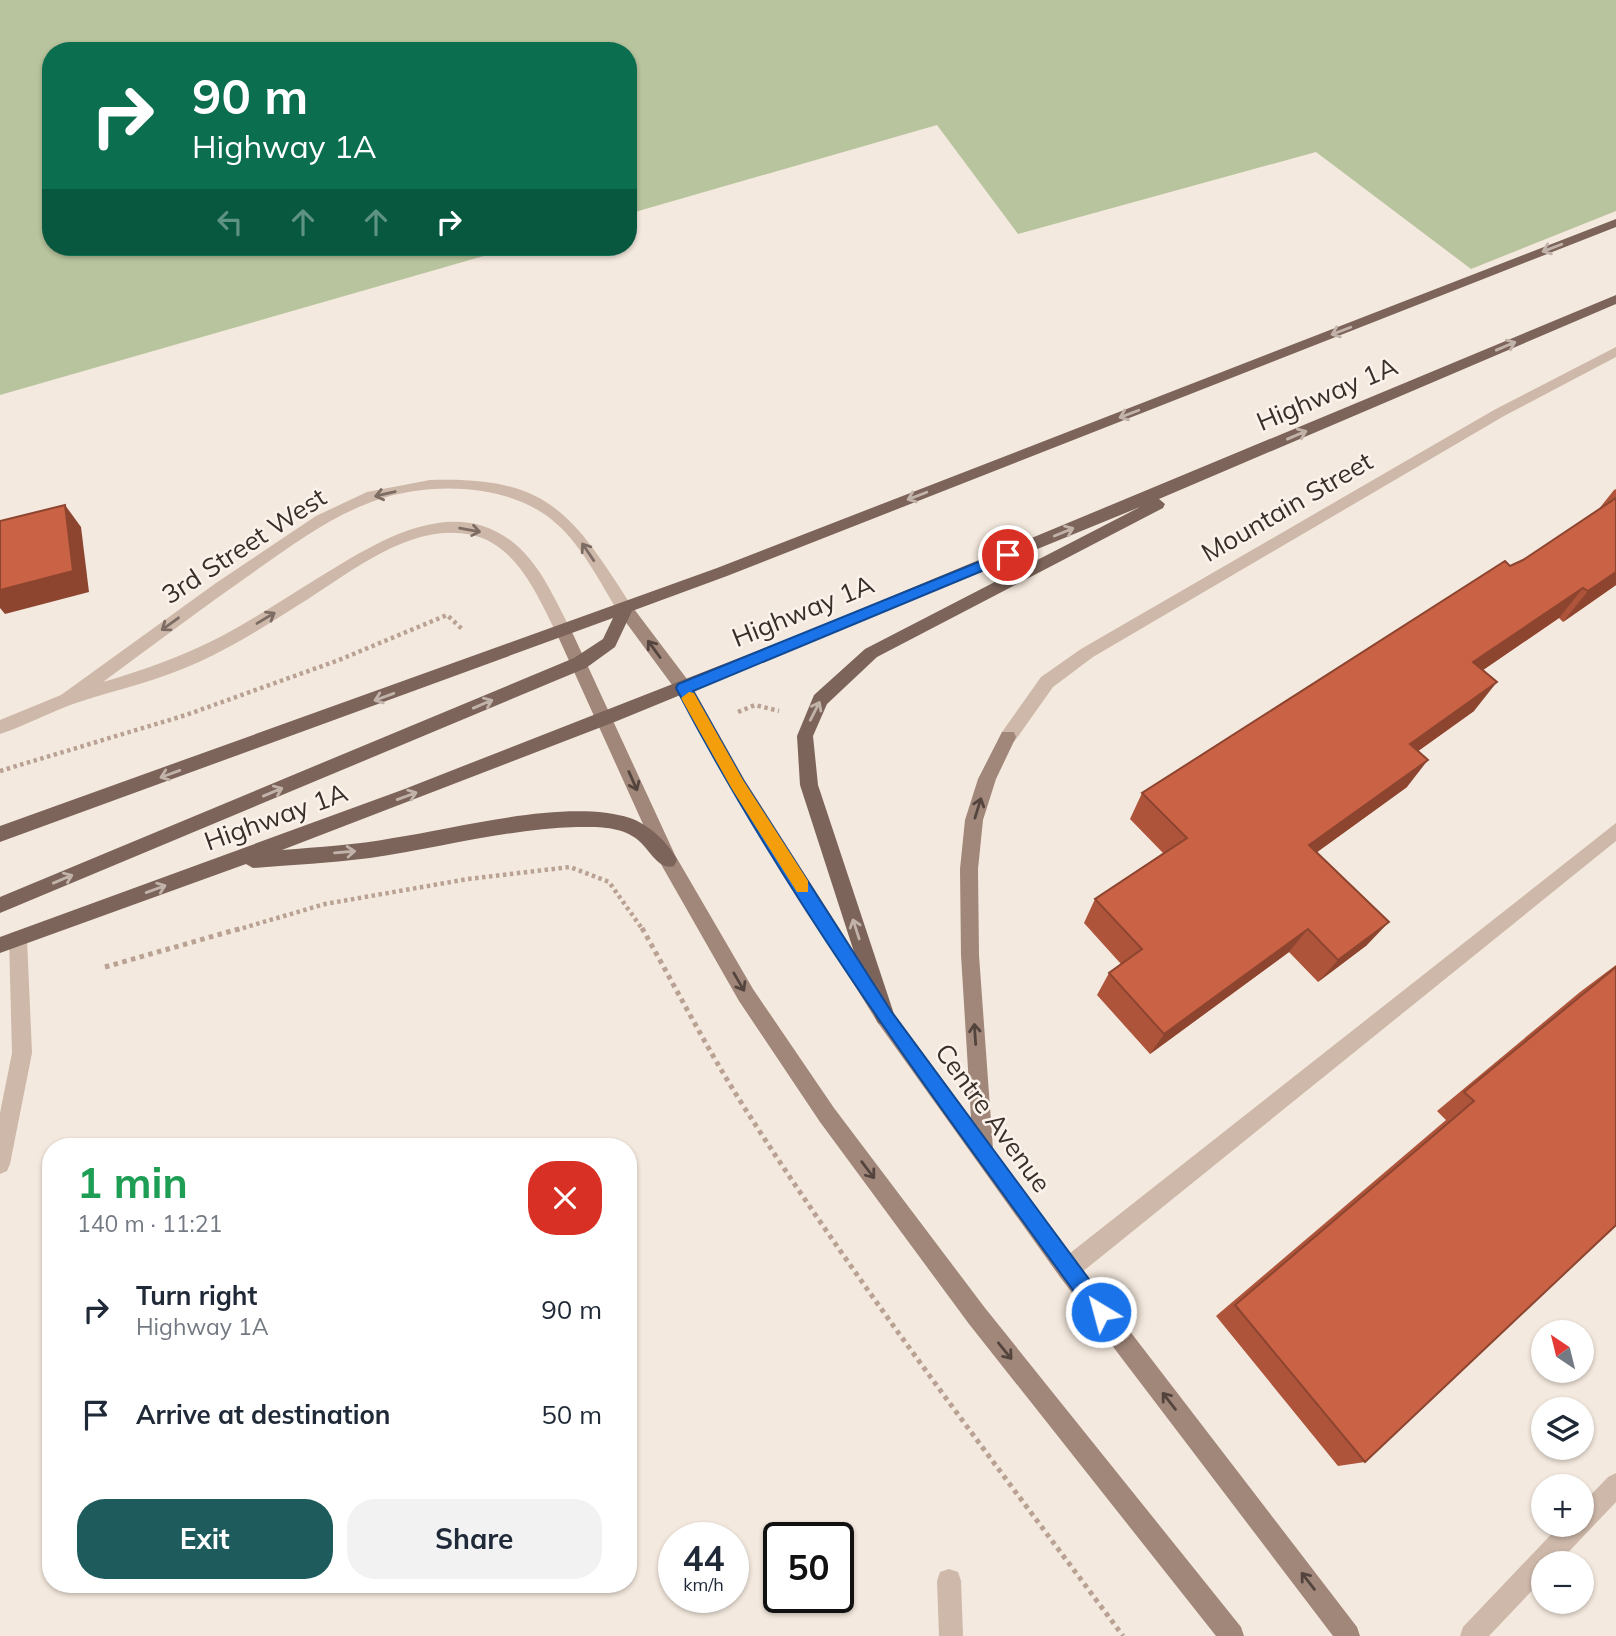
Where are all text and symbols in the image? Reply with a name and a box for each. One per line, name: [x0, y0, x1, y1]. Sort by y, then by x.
text: 90 m: [192, 65, 308, 126]
icon: right: [77, 70, 168, 161]
text: Highway 1A: [192, 126, 377, 166]
icon: left: [211, 203, 249, 241]
icon: ahead: [284, 203, 322, 241]
icon: ahead: [357, 203, 395, 241]
icon: right: [430, 203, 468, 241]
one-way arrow: [1542, 243, 1564, 255]
one-way arrow: [1330, 325, 1352, 338]
one-way arrow: [1495, 339, 1516, 352]
street label: Highway 1A: [1251, 349, 1402, 438]
one-way arrow: [1118, 408, 1140, 421]
one-way arrow: [1285, 428, 1307, 441]
street label: Mountain Street: [1195, 444, 1378, 569]
street label: 3rd Street West: [155, 480, 332, 611]
one-way arrow: [374, 488, 396, 501]
one-way arrow: [906, 491, 928, 504]
one-way arrow: [458, 524, 481, 537]
pin: [978, 525, 1038, 585]
one-way arrow: [1052, 525, 1074, 538]
icon: arrive: [989, 536, 1027, 574]
one-way arrow: [581, 543, 595, 562]
street label: Highway 1A: [727, 567, 879, 654]
one-way arrow: [255, 610, 275, 624]
one-way arrow: [161, 616, 180, 631]
one-way arrow: [647, 640, 662, 658]
one-way arrow: [374, 691, 396, 704]
one-way arrow: [472, 696, 493, 709]
one-way arrow: [808, 701, 822, 722]
one-way arrow: [160, 769, 182, 781]
one-way arrow: [627, 770, 640, 792]
street label: Highway 1A: [200, 775, 352, 858]
one-way arrow: [262, 784, 283, 797]
one-way arrow: [396, 789, 418, 801]
one-way arrow: [973, 797, 985, 819]
one-way arrow: [334, 845, 356, 858]
one-way arrow: [52, 872, 73, 885]
one-way arrow: [145, 882, 167, 894]
one-way arrow: [849, 918, 861, 940]
one-way arrow: [732, 972, 746, 992]
one-way arrow: [968, 1023, 981, 1046]
street label: Centre Avenue: [928, 1037, 1059, 1199]
text: 1 min: [77, 1156, 188, 1209]
one-way arrow: [860, 1160, 875, 1179]
button: close: [528, 1161, 602, 1235]
text: 140 m · 11:21: [77, 1209, 222, 1238]
position arrow: [1064, 1275, 1138, 1349]
text: Turn right: [136, 1279, 257, 1312]
icon: right: [77, 1291, 115, 1329]
text: 90 m: [541, 1293, 602, 1326]
text: Highway 1A: [136, 1312, 269, 1341]
north arrow: [1531, 1320, 1594, 1382]
map controls: [1531, 1320, 1594, 1614]
one-way arrow: [997, 1342, 1013, 1360]
one-way arrow: [1162, 1392, 1177, 1411]
icon: arrive: [77, 1396, 115, 1434]
button: layers: [1531, 1397, 1594, 1460]
text: Arrive at destination: [136, 1398, 391, 1431]
text: 50 m: [541, 1398, 602, 1431]
button: +: [1531, 1474, 1594, 1537]
button: Exit: [77, 1499, 333, 1579]
button: Share: [347, 1499, 602, 1579]
speed limit sign: 50: [763, 1522, 854, 1613]
text: 44: [682, 1536, 725, 1580]
button: −: [1531, 1551, 1594, 1614]
text: km/h: [683, 1573, 724, 1596]
one-way arrow: [1300, 1573, 1315, 1591]

